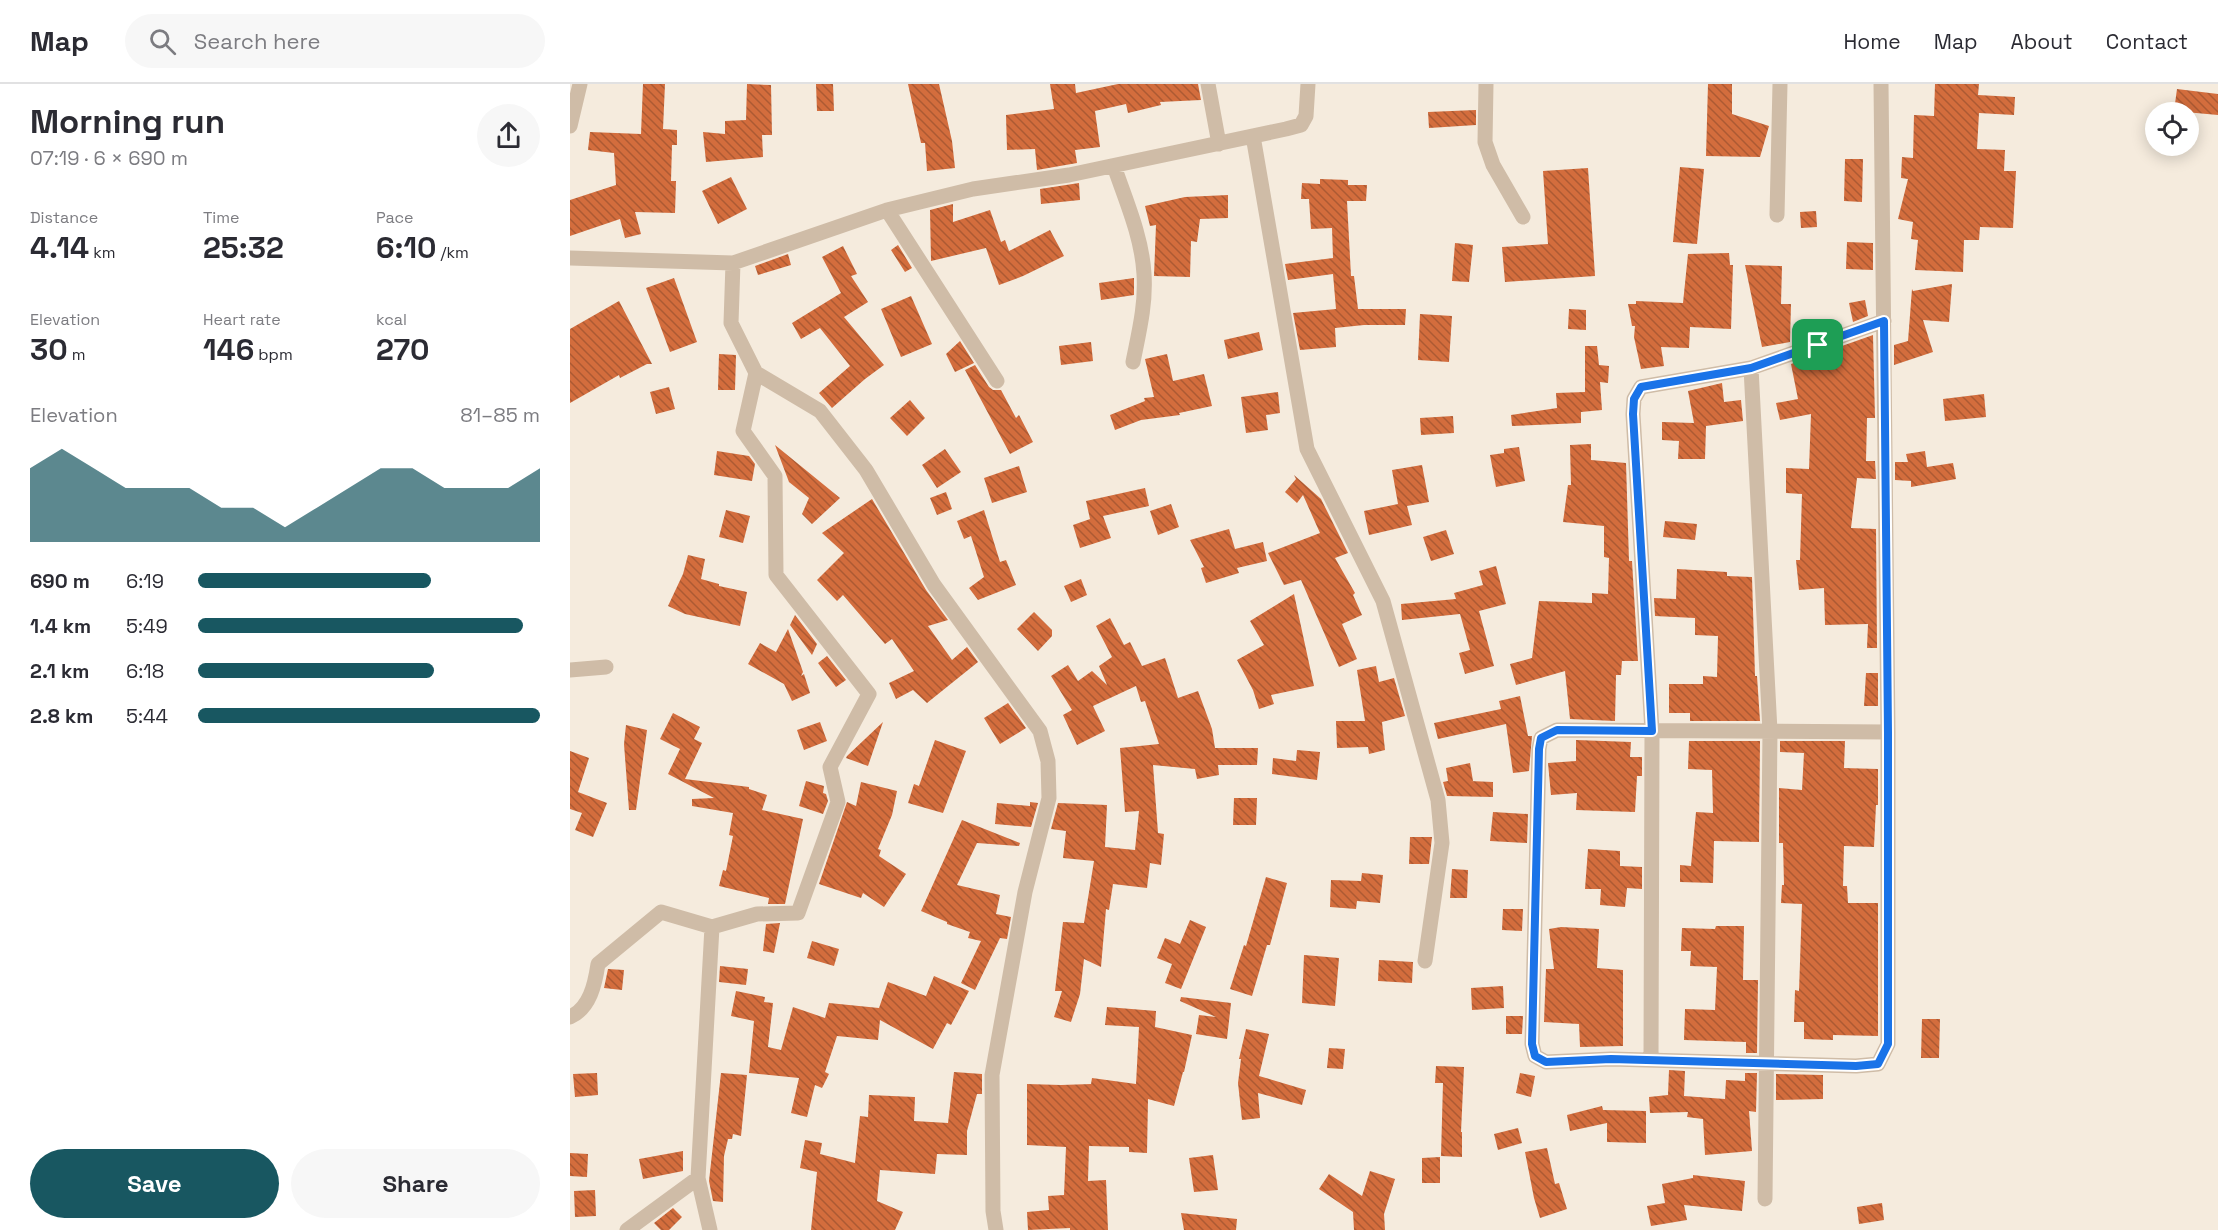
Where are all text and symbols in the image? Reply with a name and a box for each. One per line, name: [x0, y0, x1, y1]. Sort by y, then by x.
search box: [125, 14, 545, 68]
text: Map: [30, 23, 89, 59]
icon: search: [146, 25, 179, 58]
text: Search here: [194, 27, 321, 55]
text: Home: [1843, 28, 1901, 55]
text: Map: [1934, 28, 1978, 55]
text: About: [2011, 28, 2073, 55]
text: Contact: [2106, 28, 2188, 55]
text: Morning run: [30, 101, 225, 143]
map controls: [2145, 102, 2199, 156]
button: locate: [2145, 102, 2199, 156]
button: share: [477, 104, 540, 167]
text: 07:19 · 6 × 690 m: [30, 145, 188, 171]
text: Distance: [30, 207, 98, 228]
text: Time: [203, 207, 239, 228]
text: Pace: [376, 207, 413, 228]
text: 4.14: [30, 228, 89, 267]
text: 25:32: [203, 228, 284, 267]
text: 6:10: [376, 228, 436, 267]
text: km: [89, 242, 116, 263]
text: /km: [436, 242, 469, 263]
text: Elevation: [30, 309, 100, 330]
text: Heart rate: [203, 309, 281, 330]
text: kcal: [376, 309, 407, 330]
pin: [1792, 319, 1843, 370]
icon: arrive: [1801, 328, 1834, 361]
text: 30: [30, 330, 68, 369]
text: 146: [203, 330, 254, 369]
text: 270: [376, 330, 429, 369]
text: m: [68, 344, 86, 365]
text: bpm: [254, 344, 293, 365]
text: Elevation: [30, 402, 118, 428]
text: 81–85 m: [460, 402, 540, 428]
text: 690 m: [30, 568, 90, 594]
text: 6:19: [126, 568, 164, 594]
text: 1.4 km: [30, 613, 91, 639]
text: 5:49: [126, 613, 168, 639]
text: 2.1 km: [30, 658, 89, 684]
text: 6:18: [126, 658, 164, 684]
text: 2.8 km: [30, 703, 93, 729]
text: 5:44: [126, 703, 168, 729]
button: Save: [30, 1149, 279, 1218]
button: Share: [291, 1149, 540, 1218]

